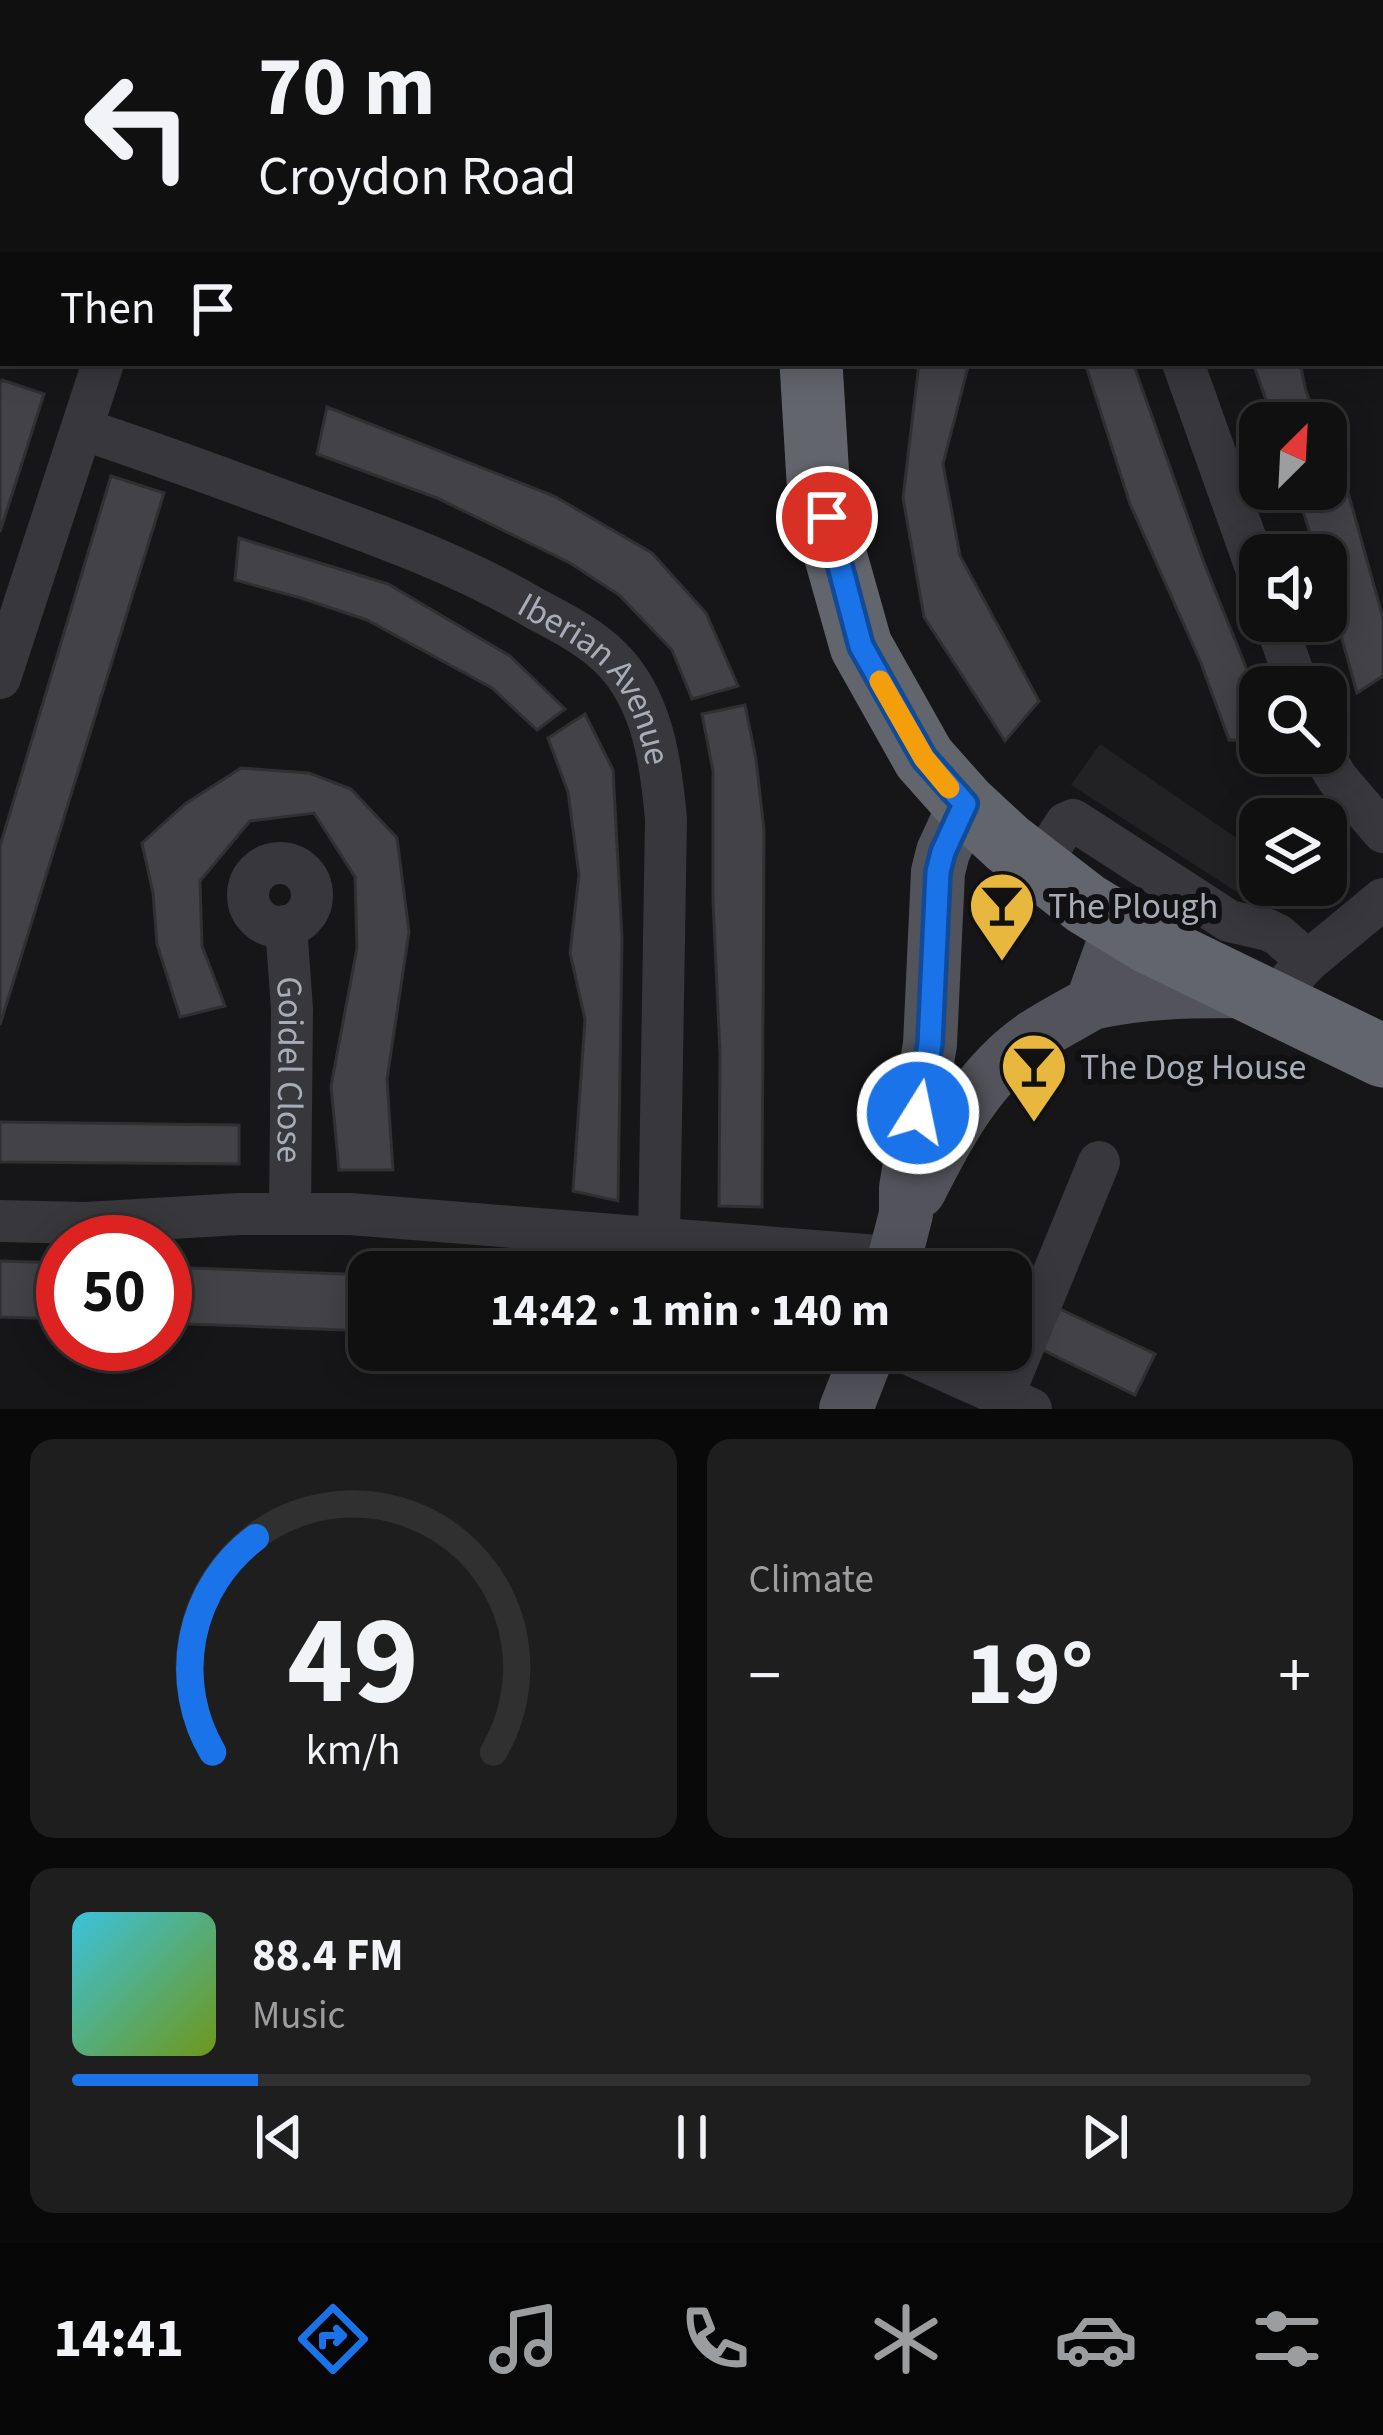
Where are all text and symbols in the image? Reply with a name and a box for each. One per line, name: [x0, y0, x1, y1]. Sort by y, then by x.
text: 70 m: [258, 28, 436, 148]
icon: left: [60, 48, 216, 204]
text: Croydon Road: [258, 139, 577, 216]
icon: arrive: [180, 276, 246, 342]
text: Then: [60, 277, 156, 341]
north arrow: [1239, 402, 1347, 510]
map controls: [1239, 402, 1347, 906]
pin: [776, 466, 878, 568]
icon: arrive: [794, 484, 860, 550]
button: sound: [1239, 534, 1347, 642]
street label: Iberian Avenue: [508, 580, 683, 769]
button: search: [1239, 666, 1347, 774]
button: layers: [1239, 798, 1347, 906]
bar icon: The Plough: [967, 870, 1037, 964]
place label: The Plough: [1048, 881, 1218, 932]
street label: Goidel Close: [263, 975, 317, 1163]
bar icon: The Dog House: [999, 1031, 1069, 1125]
place label: The Dog House: [1080, 1042, 1306, 1093]
position arrow: [855, 1050, 981, 1176]
speed limit sign: 50: [36, 1215, 192, 1371]
text: 14:42 · 1 min · 140 m: [490, 1279, 890, 1343]
text: Climate: [749, 1552, 874, 1608]
text: 49: [287, 1573, 419, 1751]
text: 19°: [966, 1611, 1094, 1739]
text: −: [749, 1629, 781, 1723]
text: +: [1278, 1629, 1311, 1723]
text: km/h: [306, 1719, 401, 1780]
text: 88.4 FM: [252, 1924, 404, 1988]
text: Music: [252, 1988, 345, 2044]
icon: previous: [246, 2104, 312, 2170]
icon: pause: [659, 2104, 725, 2170]
icon: next: [1072, 2104, 1138, 2170]
icon: directions: [291, 2297, 375, 2381]
icon: music: [482, 2297, 566, 2381]
icon: phone: [673, 2297, 757, 2381]
icon: climate: [864, 2297, 948, 2381]
icon: car: [1054, 2297, 1138, 2381]
icon: filters: [1245, 2297, 1329, 2381]
text: 14:41: [53, 2301, 184, 2378]

